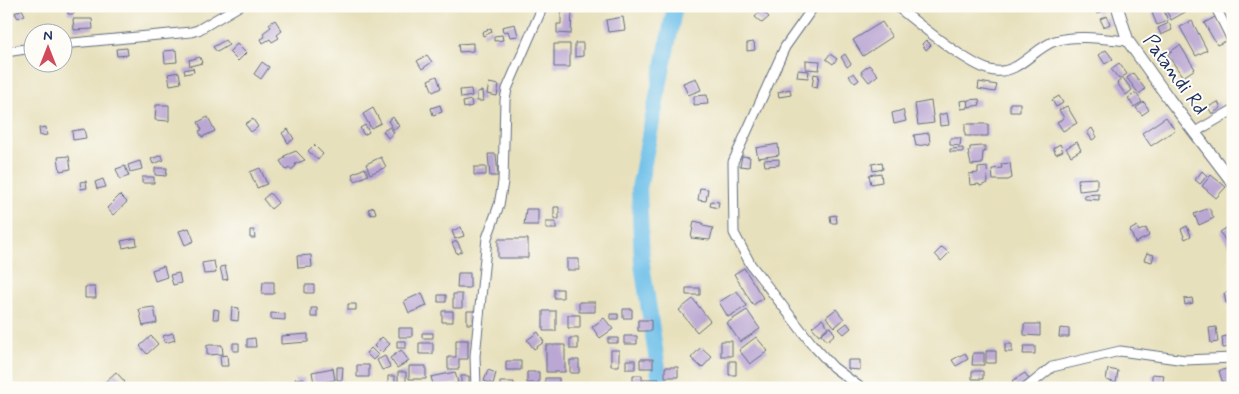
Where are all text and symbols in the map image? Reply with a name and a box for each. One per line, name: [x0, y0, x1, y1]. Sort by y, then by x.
north arrow: [22, 22, 72, 72]
text: N: [43, 27, 53, 45]
street label: Patandi Rd: [1136, 29, 1213, 121]

